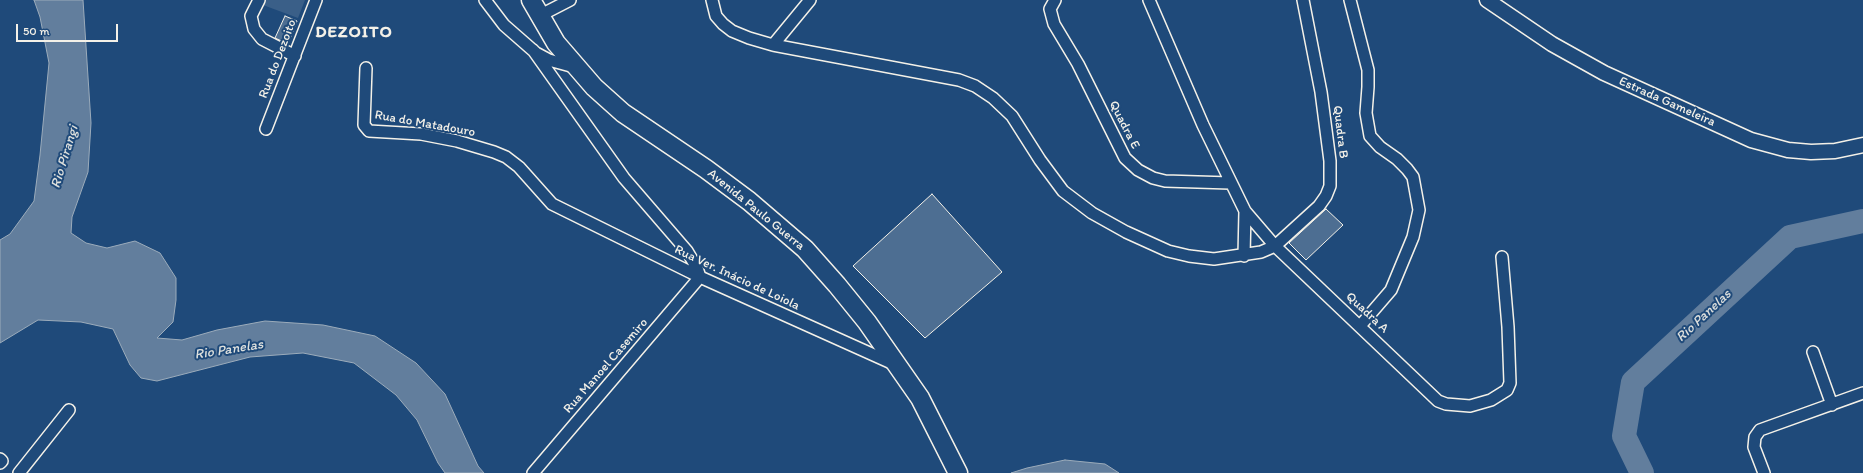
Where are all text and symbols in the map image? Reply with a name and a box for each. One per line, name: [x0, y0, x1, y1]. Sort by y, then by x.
scale bar: [18, 16, 120, 42]
street label: Rua do Dezoito: [256, 17, 300, 101]
district label: DEZOITO: [315, 23, 393, 43]
text: 50 m: [23, 24, 49, 38]
street label: Estrada Gameleira: [1616, 74, 1718, 130]
street label: Quadra E: [1105, 98, 1143, 152]
street label: Quadra B: [1329, 105, 1351, 159]
street label: Rua do Matadouro: [373, 107, 477, 141]
water label: Rio Pirangi: [48, 124, 82, 190]
street label: Avenida Paulo Guerra: [704, 166, 808, 254]
street label: Rua Ver. Inácio de Loiola: [672, 242, 802, 314]
water label: Rio Panelas: [1673, 286, 1735, 346]
street label: Quadra A: [1342, 289, 1392, 337]
street label: Rua Manoel Casemiro: [560, 315, 652, 417]
water label: Rio Panelas: [193, 336, 265, 364]

